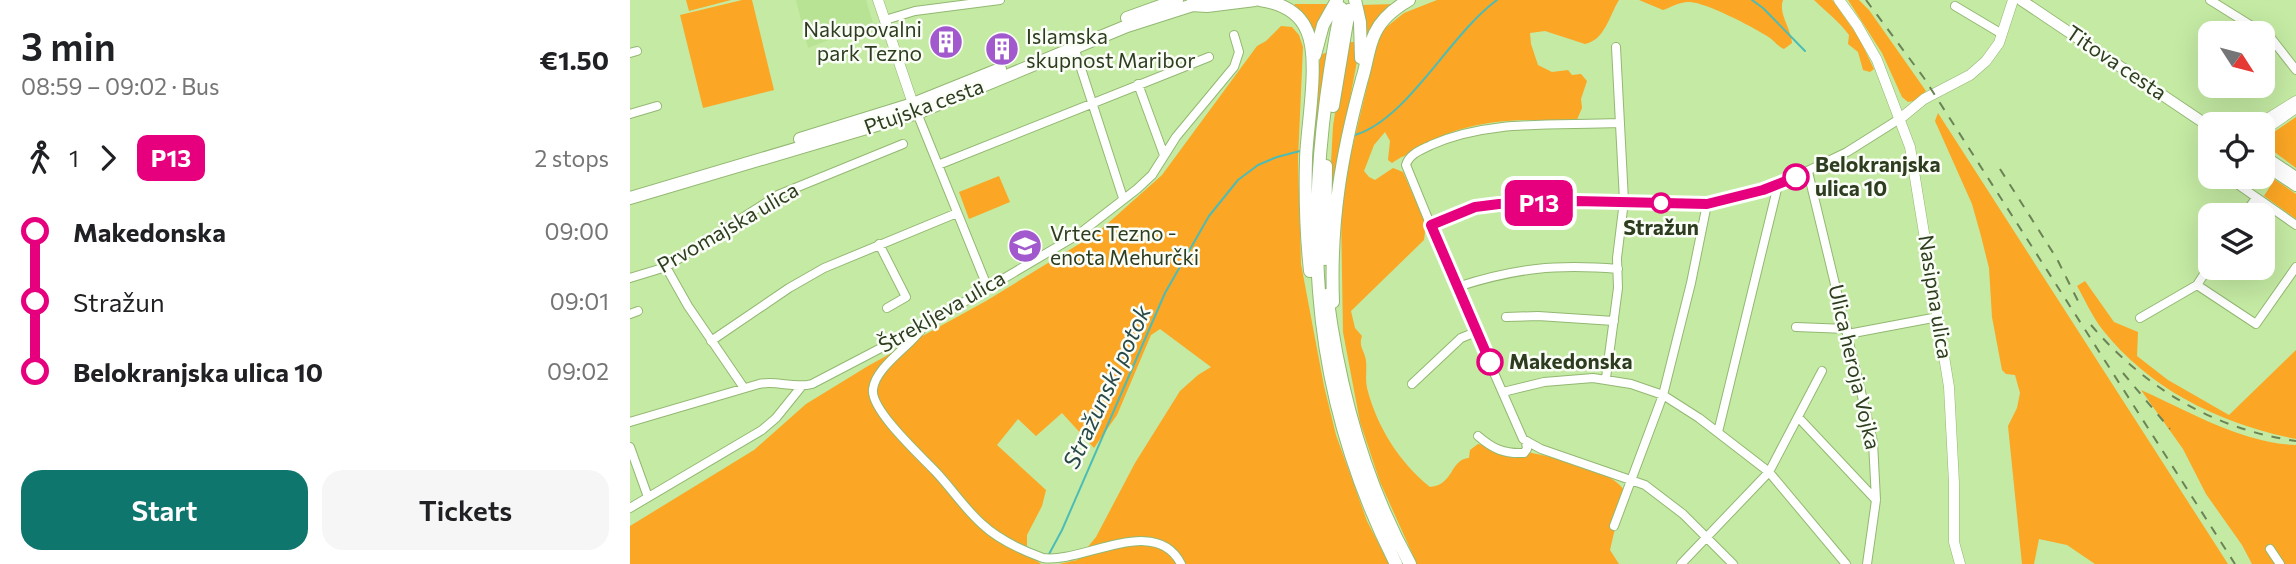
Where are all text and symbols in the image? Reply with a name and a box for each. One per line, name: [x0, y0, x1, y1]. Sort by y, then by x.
place label: Nakupovalni park Tezno: [803, 16, 922, 65]
street label: Titova cesta: [2062, 19, 2172, 104]
north arrow: [2198, 21, 2275, 98]
map controls: [2198, 21, 2275, 280]
text: 3 min: [21, 22, 116, 69]
building icon: Nakupovalni park Tezno: [927, 23, 965, 61]
place label: Islamska skupnost Maribor: [1026, 23, 1196, 72]
building icon: Islamska skupnost Maribor: [983, 30, 1021, 68]
text: €1.50: [540, 44, 609, 75]
text: 08:59 – 09:02 · Bus: [21, 72, 219, 100]
street label: Ptujska cesta: [860, 72, 987, 139]
button: locate: [2198, 112, 2275, 189]
icon: walk: [21, 139, 59, 177]
icon: forward: [89, 139, 127, 177]
text: P13: [151, 143, 191, 172]
text: 1: [69, 144, 79, 172]
text: 2 stops: [535, 144, 609, 172]
place label: Belokranjska ulica 10: [1815, 151, 1941, 200]
marker: Belokranjska ulica 10: [1783, 164, 1809, 190]
street label: Prvomajska ulica: [652, 176, 802, 277]
line badge: P13: [1499, 180, 1579, 226]
text: P13: [1519, 188, 1559, 217]
marker: Stražun: [1651, 193, 1671, 213]
button: layers: [2198, 203, 2275, 280]
place label: Stražun: [1623, 214, 1699, 239]
text: Makedonska: [73, 216, 226, 247]
text: 09:00: [545, 217, 609, 245]
place label: Vrtec Tezno - enota Mehurčki: [1050, 220, 1199, 269]
school or university icon: Vrtec Tezno - enota Mehurčki: [1006, 227, 1044, 265]
street label: Nasipna ulica: [1914, 233, 1959, 360]
street label: Štrekljeva ulica: [873, 264, 1009, 357]
street label: Ulica heroja Vojka: [1824, 282, 1887, 452]
text: Stražun: [73, 286, 165, 317]
text: 09:01: [550, 287, 609, 315]
water label: Stražunski potok: [1056, 300, 1156, 473]
place label: Makedonska: [1509, 348, 1633, 373]
marker: Makedonska: [1477, 349, 1503, 375]
text: Belokranjska ulica 10: [73, 356, 323, 387]
text: 09:02: [547, 357, 609, 385]
button: Start: [21, 470, 308, 550]
button: Tickets: [322, 470, 609, 550]

